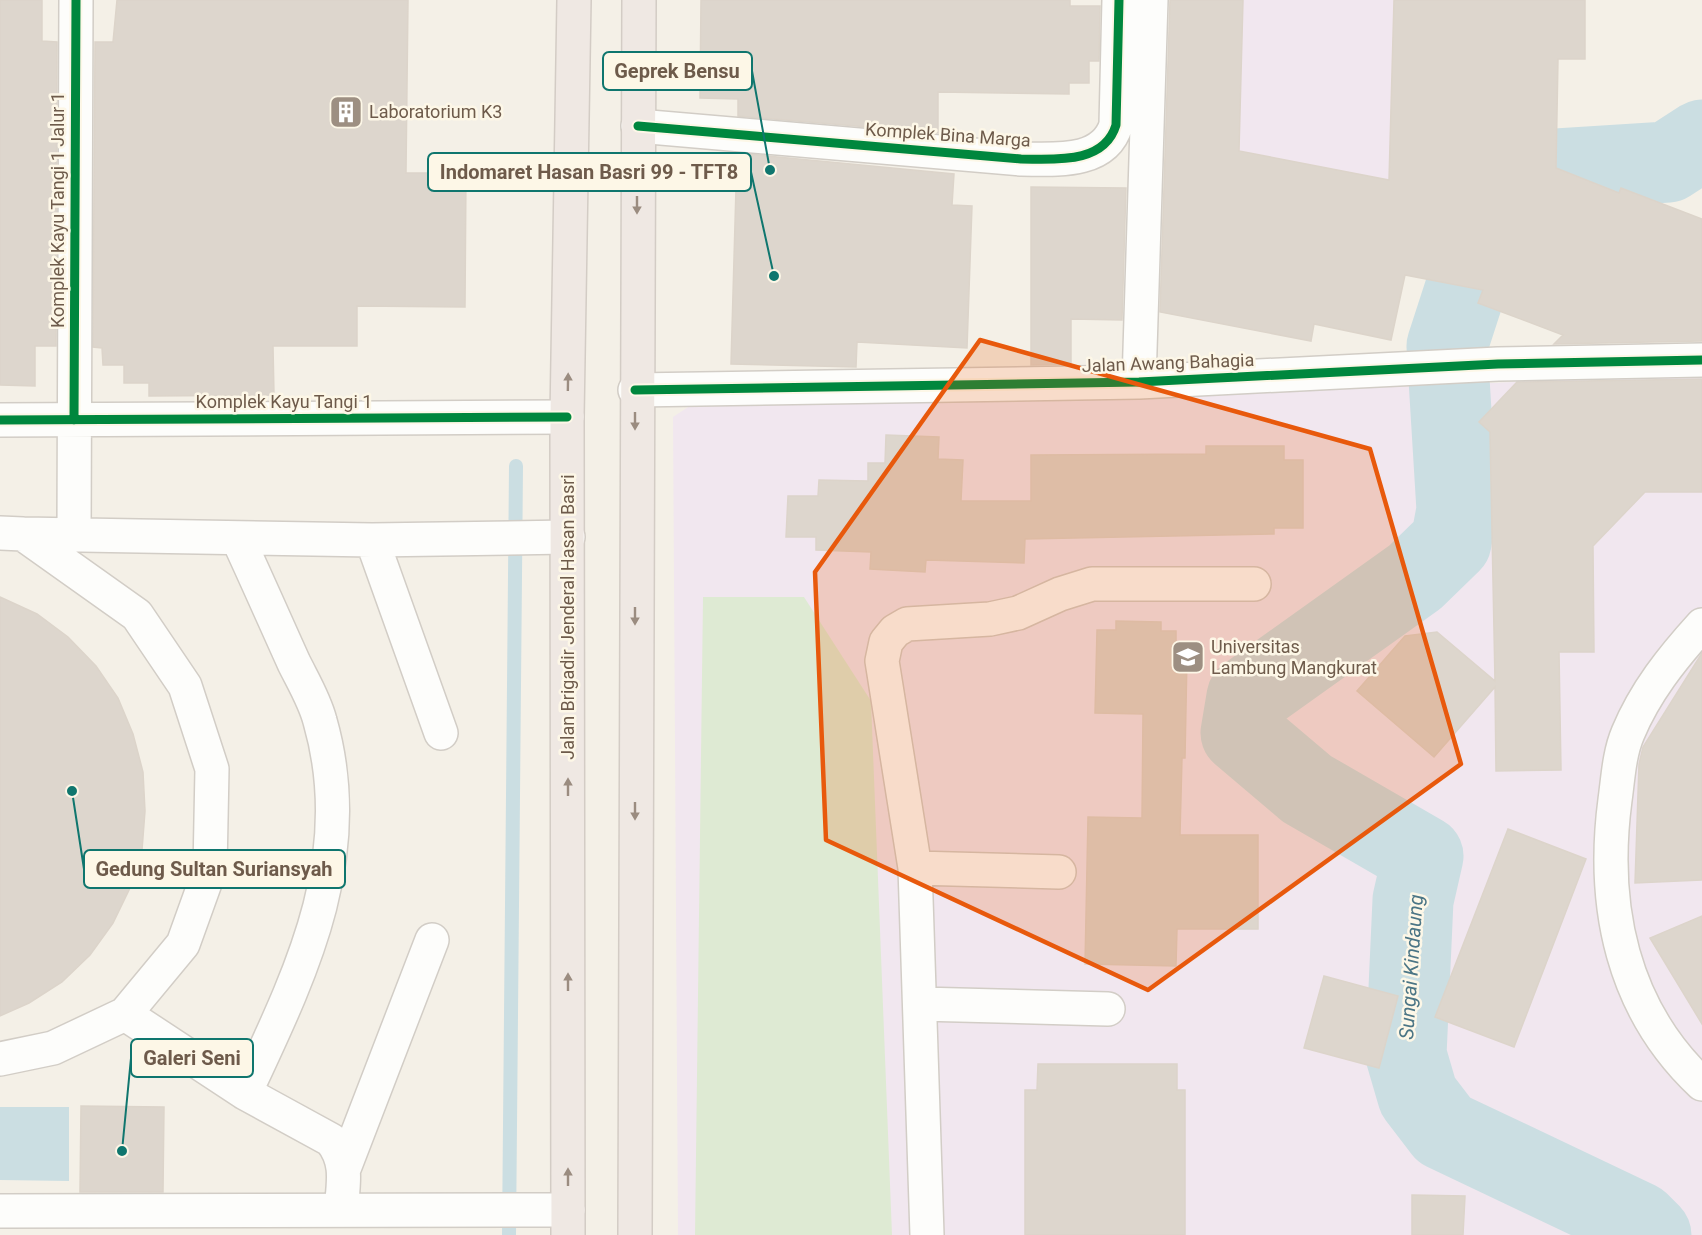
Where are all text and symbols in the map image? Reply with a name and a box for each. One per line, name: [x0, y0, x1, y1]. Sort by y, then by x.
callout: Geprek Bensu: [603, 52, 752, 90]
text: Geprek Bensu: [614, 59, 740, 83]
street label: Komplek Kayu Tangi 1 Jalur 1: [47, 92, 68, 328]
building icon: Laboratorium K3: [328, 94, 364, 130]
place label: Laboratorium K3: [369, 101, 502, 122]
street label: Komplek Bina Marga: [865, 118, 1031, 151]
callout: Indomaret Hasan Basri 99 - TFT8: [428, 153, 751, 191]
text: Indomaret Hasan Basri 99 - TFT8: [440, 160, 738, 184]
one-way arrow: [632, 196, 642, 215]
street label: Jalan Awang Bahagia: [1081, 349, 1255, 376]
one-way arrow: [563, 372, 573, 391]
street label: Komplek Kayu Tangi 1: [196, 391, 372, 412]
one-way arrow: [630, 412, 640, 431]
street label: Jalan Brigadir Jenderal Hasan Basri: [557, 474, 578, 760]
one-way arrow: [630, 607, 640, 626]
place label: Universitas Lambung Mangkurat: [1211, 636, 1377, 678]
school or university icon: Universitas Lambung Mangkurat: [1170, 639, 1206, 675]
one-way arrow: [563, 777, 573, 796]
one-way arrow: [630, 802, 640, 821]
callout: Gedung Sultan Suriansyah: [84, 850, 345, 888]
text: Gedung Sultan Suriansyah: [95, 857, 333, 881]
water label: Sungai Kindaung: [1394, 894, 1428, 1040]
one-way arrow: [563, 972, 573, 991]
callout: Galeri Seni: [131, 1039, 253, 1077]
text: Galeri Seni: [143, 1046, 241, 1070]
one-way arrow: [563, 1167, 573, 1186]

